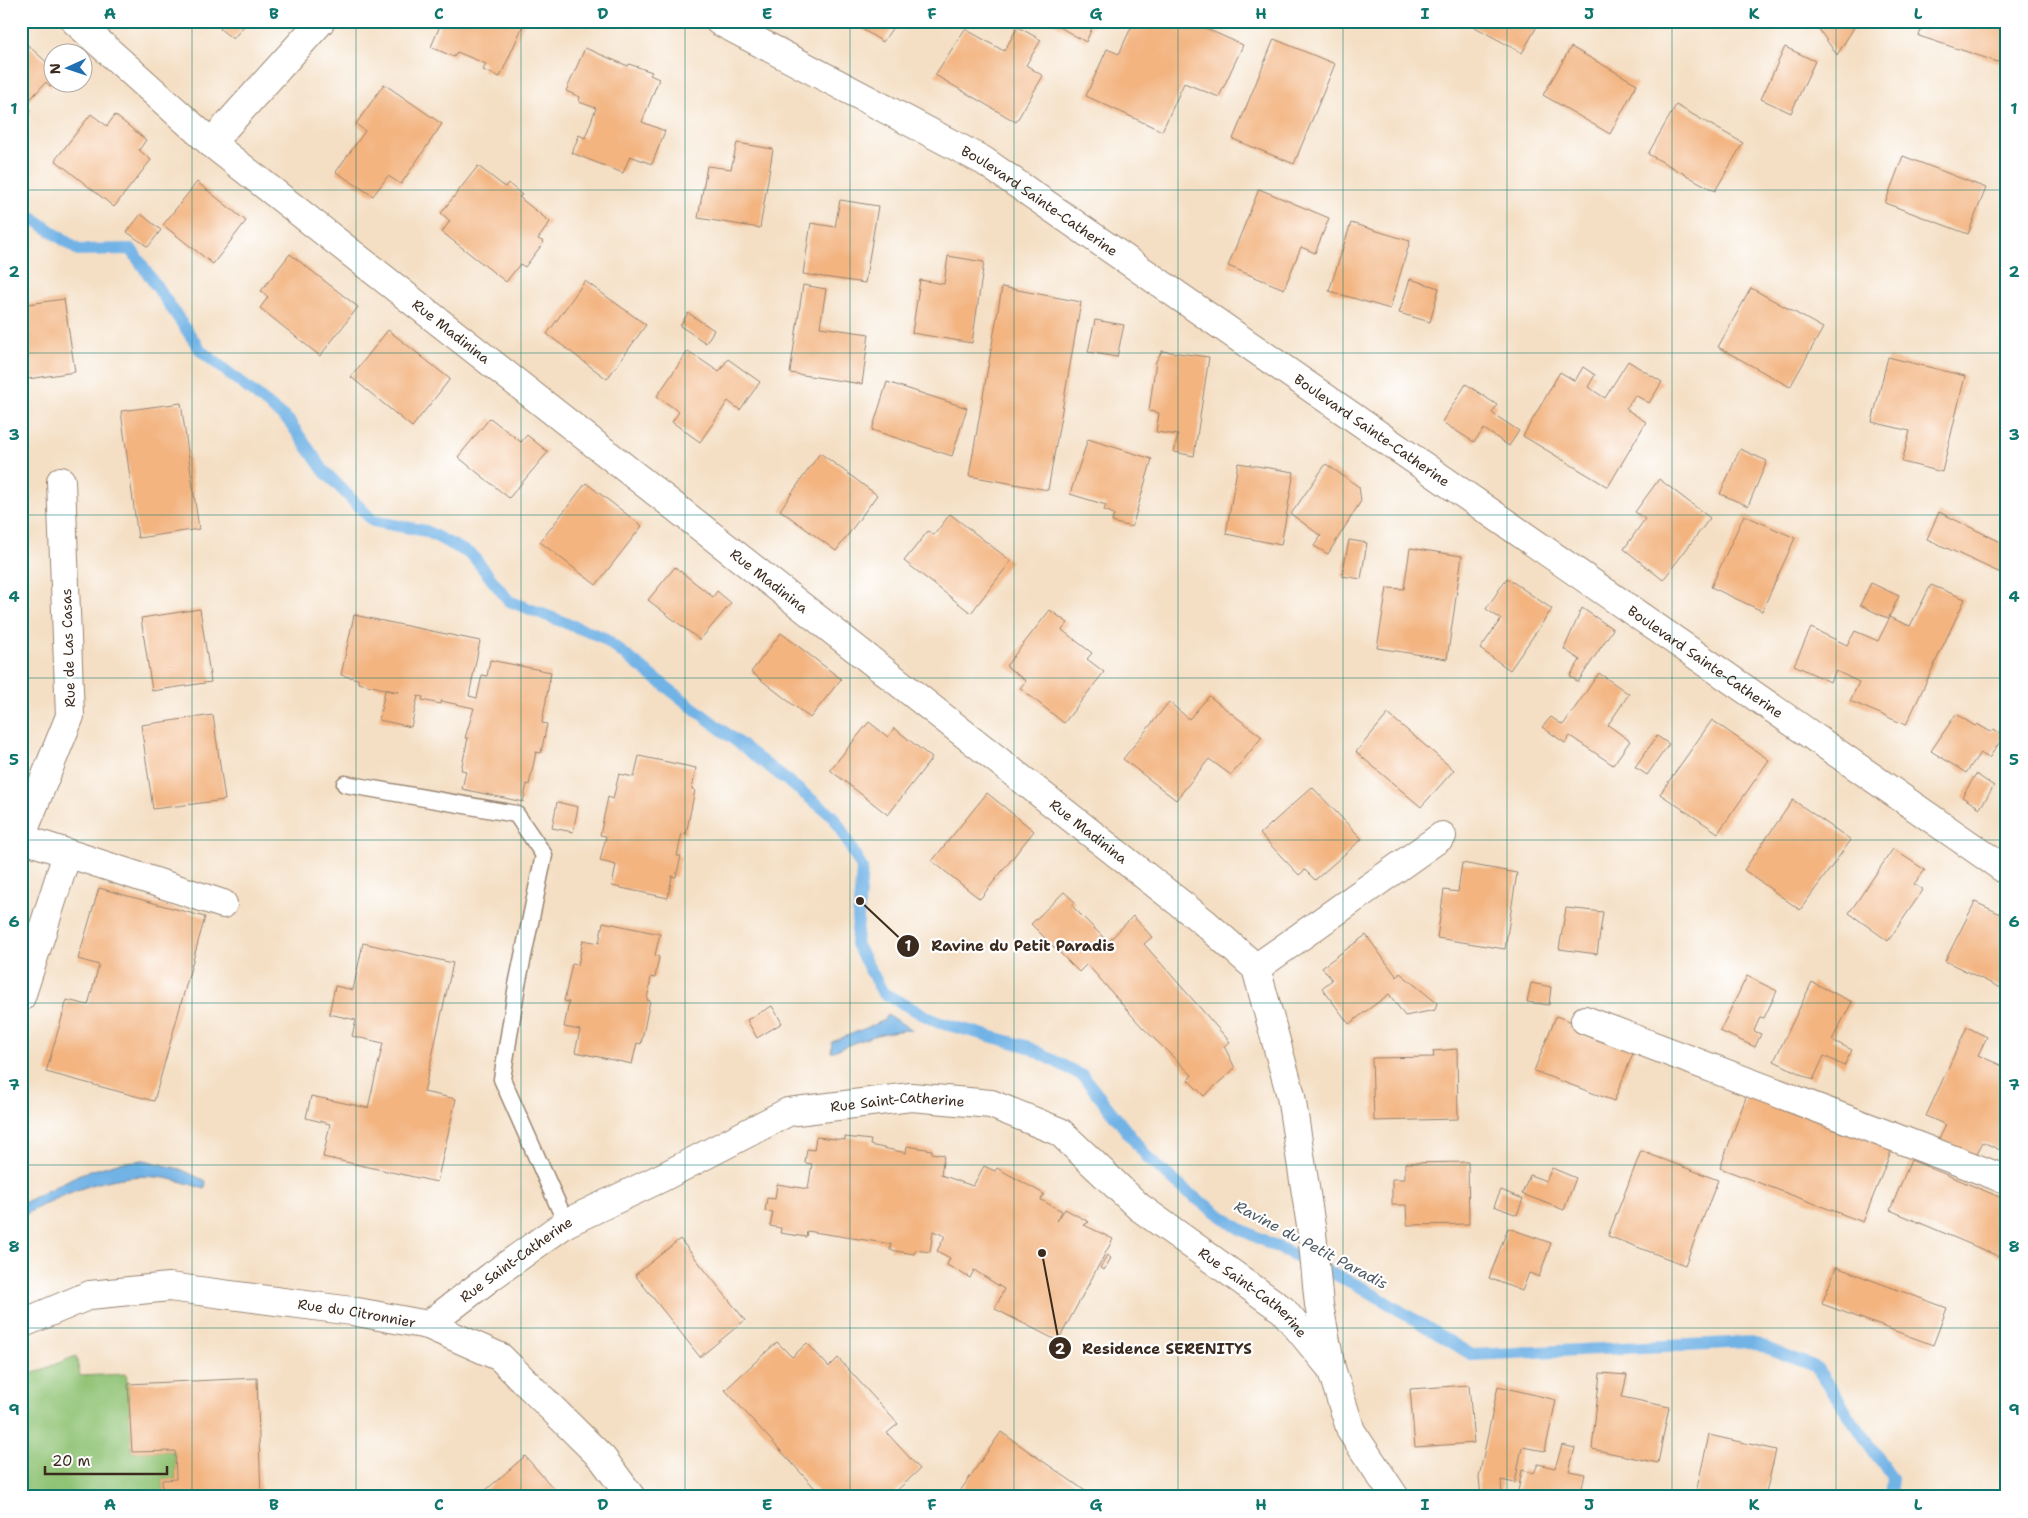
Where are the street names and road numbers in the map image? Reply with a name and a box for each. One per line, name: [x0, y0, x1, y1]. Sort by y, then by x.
street label: Boulevard Sainte-Catherine: [958, 142, 1121, 260]
street label: Rue Madinina: [409, 295, 494, 368]
street label: Boulevard Sainte-Catherine: [1291, 370, 1453, 491]
street label: Rue Madinina: [726, 545, 812, 617]
street label: Rue de Las Casas: [57, 588, 79, 708]
street label: Boulevard Sainte-Catherine: [1624, 602, 1787, 722]
street label: Rue Madinina: [1046, 795, 1131, 868]
street label: Rue Saint-Catherine: [829, 1088, 965, 1116]
street label: Rue Saint-Catherine: [456, 1212, 575, 1306]
street label: Rue Saint-Catherine: [1195, 1243, 1311, 1341]
street label: Rue du Citronnier: [297, 1295, 418, 1332]

